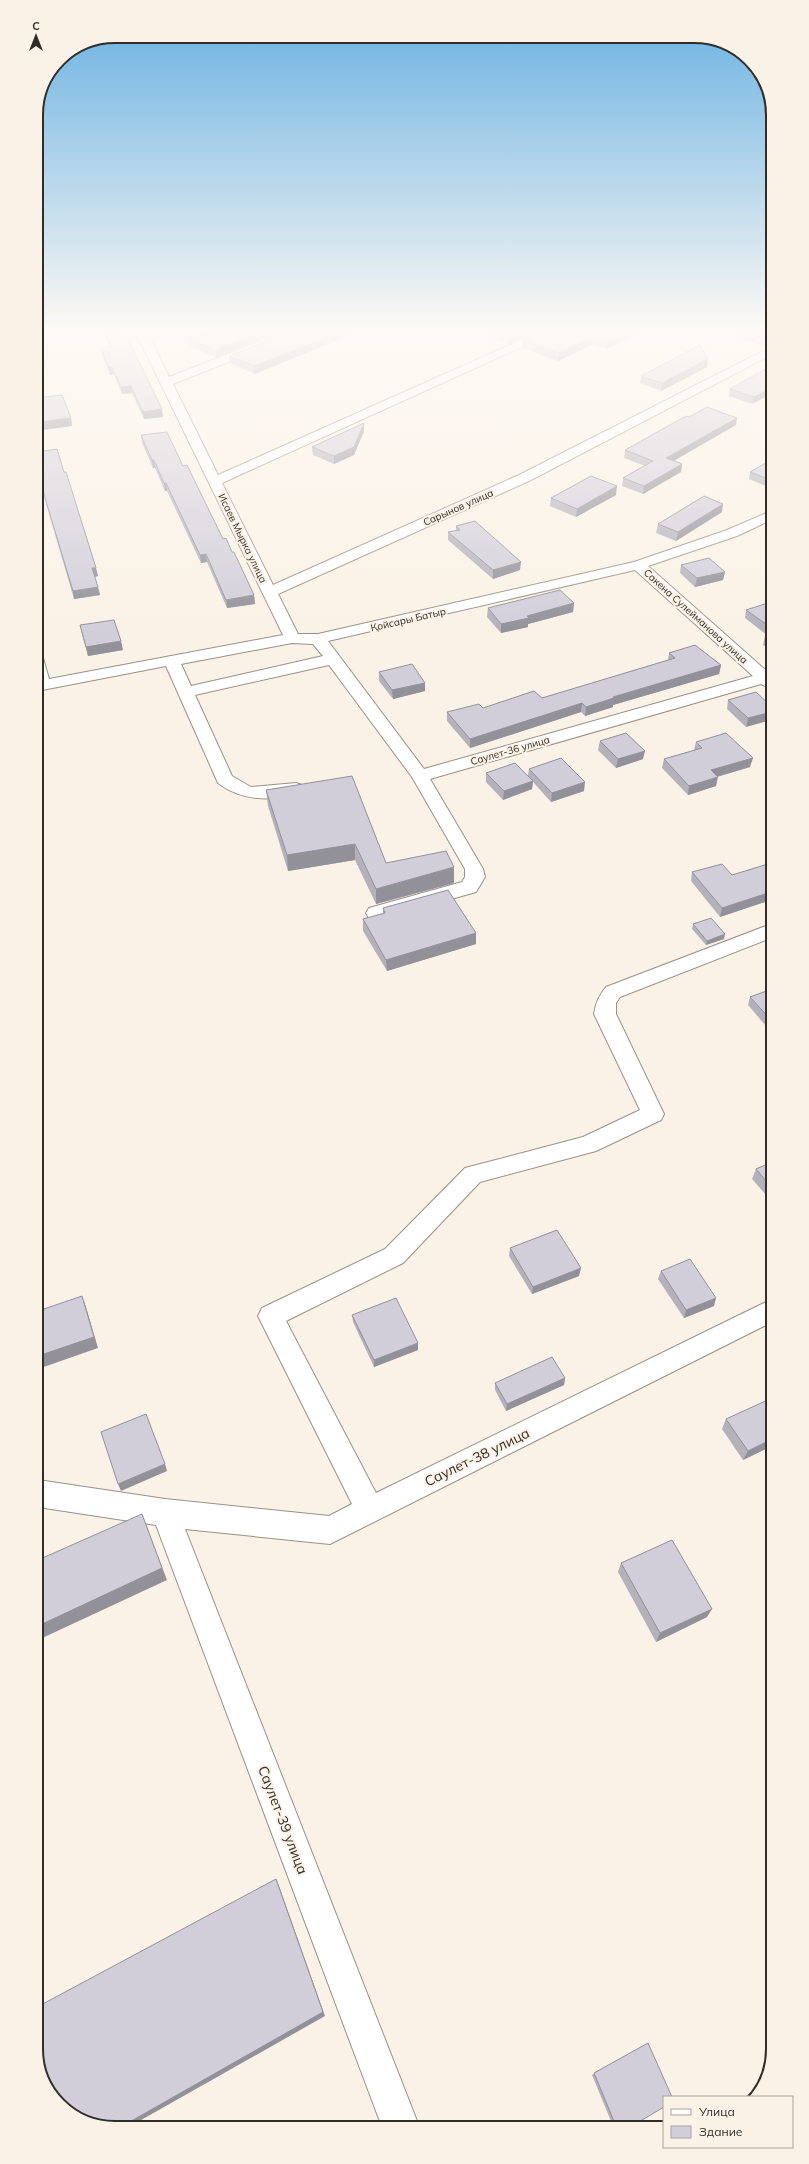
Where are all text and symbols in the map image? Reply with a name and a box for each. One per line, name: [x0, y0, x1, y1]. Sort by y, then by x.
north arrow: [16, 16, 56, 56]
text: С: [32, 19, 40, 33]
street label: Сарынов улица: [421, 486, 495, 529]
street label: Исаев Мырка улица: [215, 491, 270, 585]
street label: Сакена Сулейманова улица: [641, 566, 750, 667]
street label: Қойсары Батыр: [369, 605, 447, 634]
street label: Саулет-36 улица: [469, 733, 551, 768]
street label: Саулет-38 улица: [422, 1424, 532, 1490]
street label: Саулет-39 улица: [254, 1763, 312, 1877]
legend: [663, 2096, 793, 2148]
text: Улица: [698, 2104, 735, 2119]
text: Здание: [699, 2124, 743, 2139]

